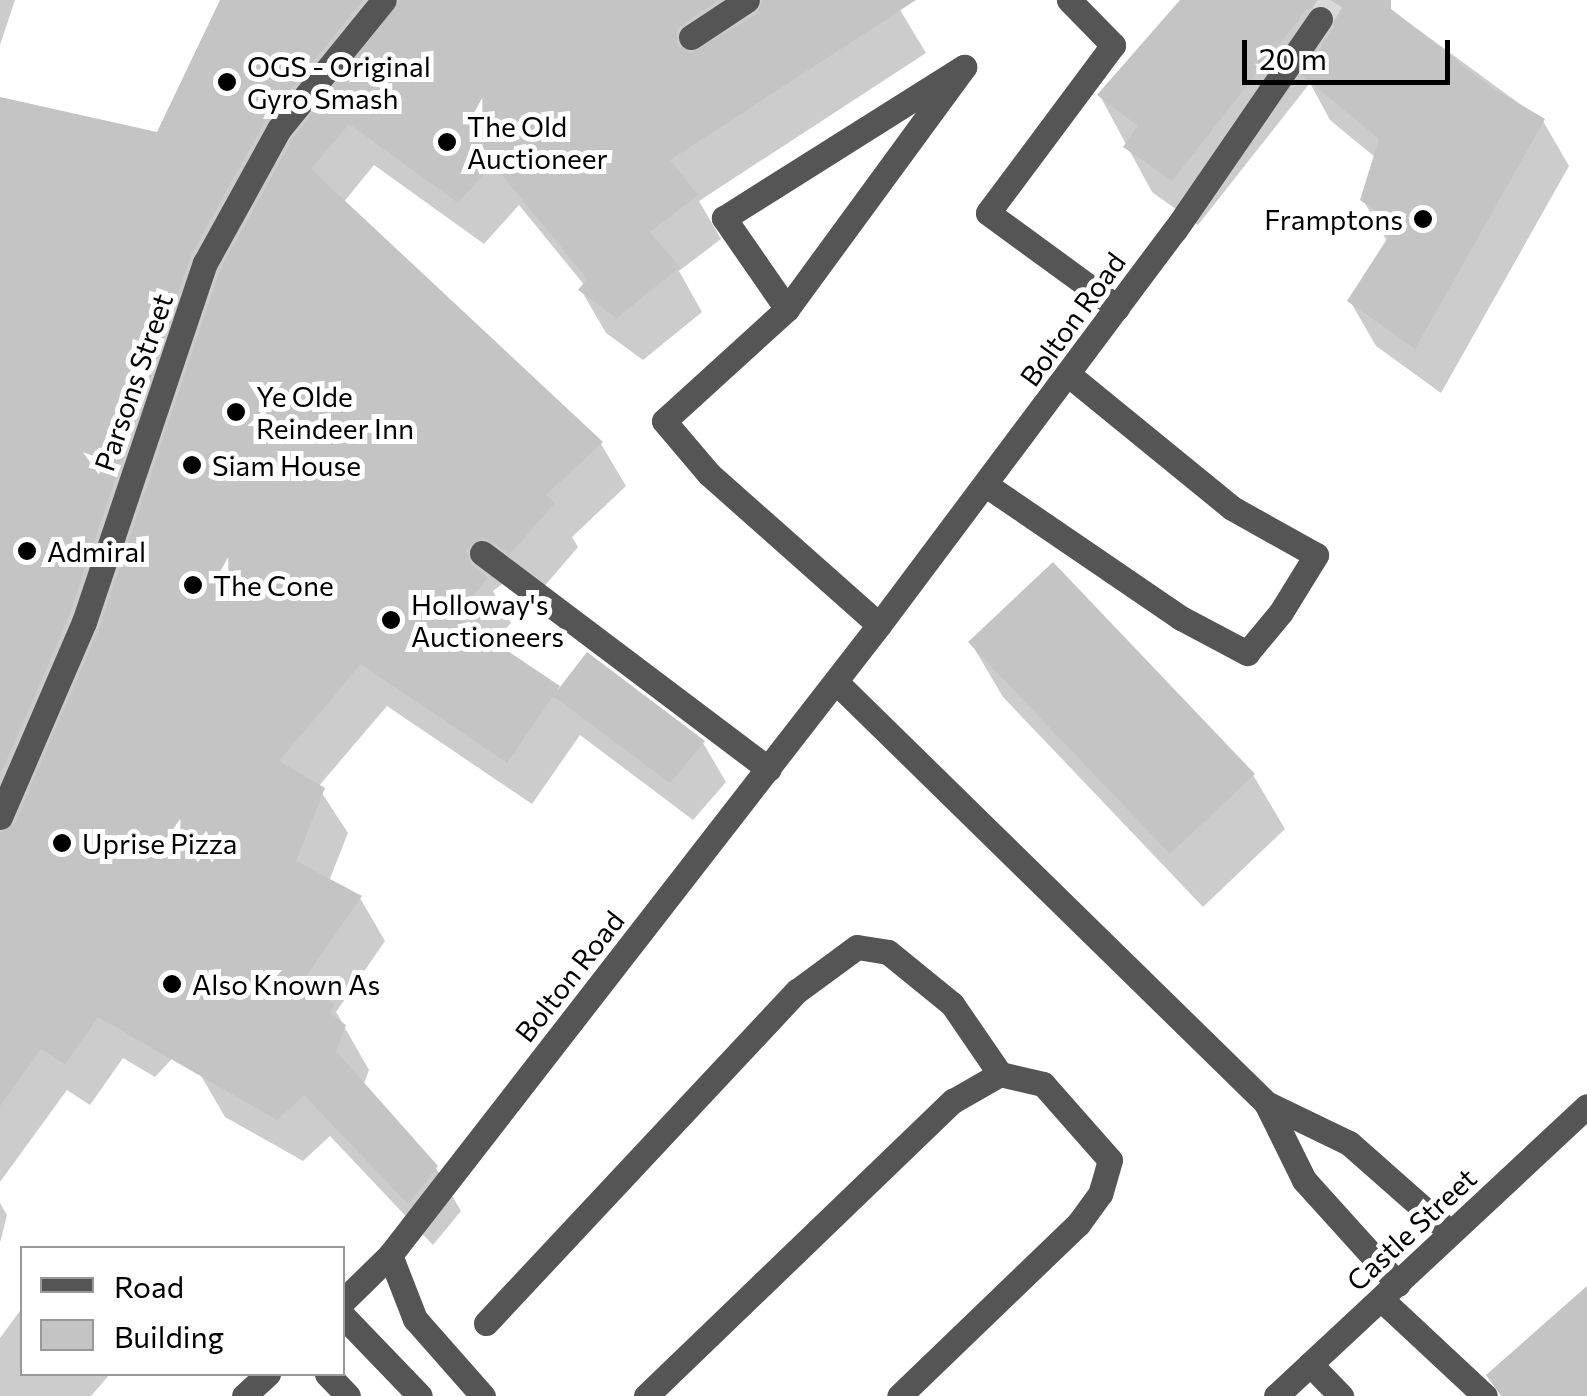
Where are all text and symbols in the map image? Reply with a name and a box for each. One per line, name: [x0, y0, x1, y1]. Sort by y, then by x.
scale bar: [1247, 20, 1454, 82]
text: 20 m: [1259, 39, 1327, 76]
place label: OGS - Original Gyro Smash: [247, 49, 431, 115]
marker: OGS - Original Gyro Smash: [216, 71, 238, 93]
place label: The Old Auctioneer: [467, 109, 608, 175]
marker: The Old Auctioneer: [436, 131, 458, 153]
place label: Framptons: [1264, 202, 1403, 236]
marker: Framptons: [1412, 208, 1434, 230]
street label: Bolton Road: [1012, 246, 1132, 392]
street label: Parsons Street: [87, 289, 179, 475]
place label: Ye Olde Reindeer Inn: [256, 379, 414, 445]
marker: Ye Olde Reindeer Inn: [225, 401, 247, 423]
place label: Siam House: [212, 448, 361, 482]
marker: Siam House: [181, 454, 203, 476]
place label: Admiral: [47, 534, 146, 568]
marker: Admiral: [16, 540, 38, 562]
place label: The Cone: [213, 568, 334, 602]
marker: The Cone: [182, 574, 204, 596]
place label: Holloway's Auctioneers: [411, 587, 564, 653]
marker: Holloway's Auctioneers: [380, 609, 402, 631]
place label: Uprise Pizza: [82, 826, 238, 860]
marker: Uprise Pizza: [51, 832, 73, 854]
street label: Bolton Road: [508, 904, 630, 1048]
place label: Also Known As: [192, 967, 380, 1001]
marker: Also Known As: [161, 973, 183, 995]
street label: Castle Street: [1339, 1161, 1483, 1297]
legend: [20, 1246, 345, 1376]
text: Road: [114, 1267, 184, 1304]
text: Building: [114, 1317, 224, 1354]

